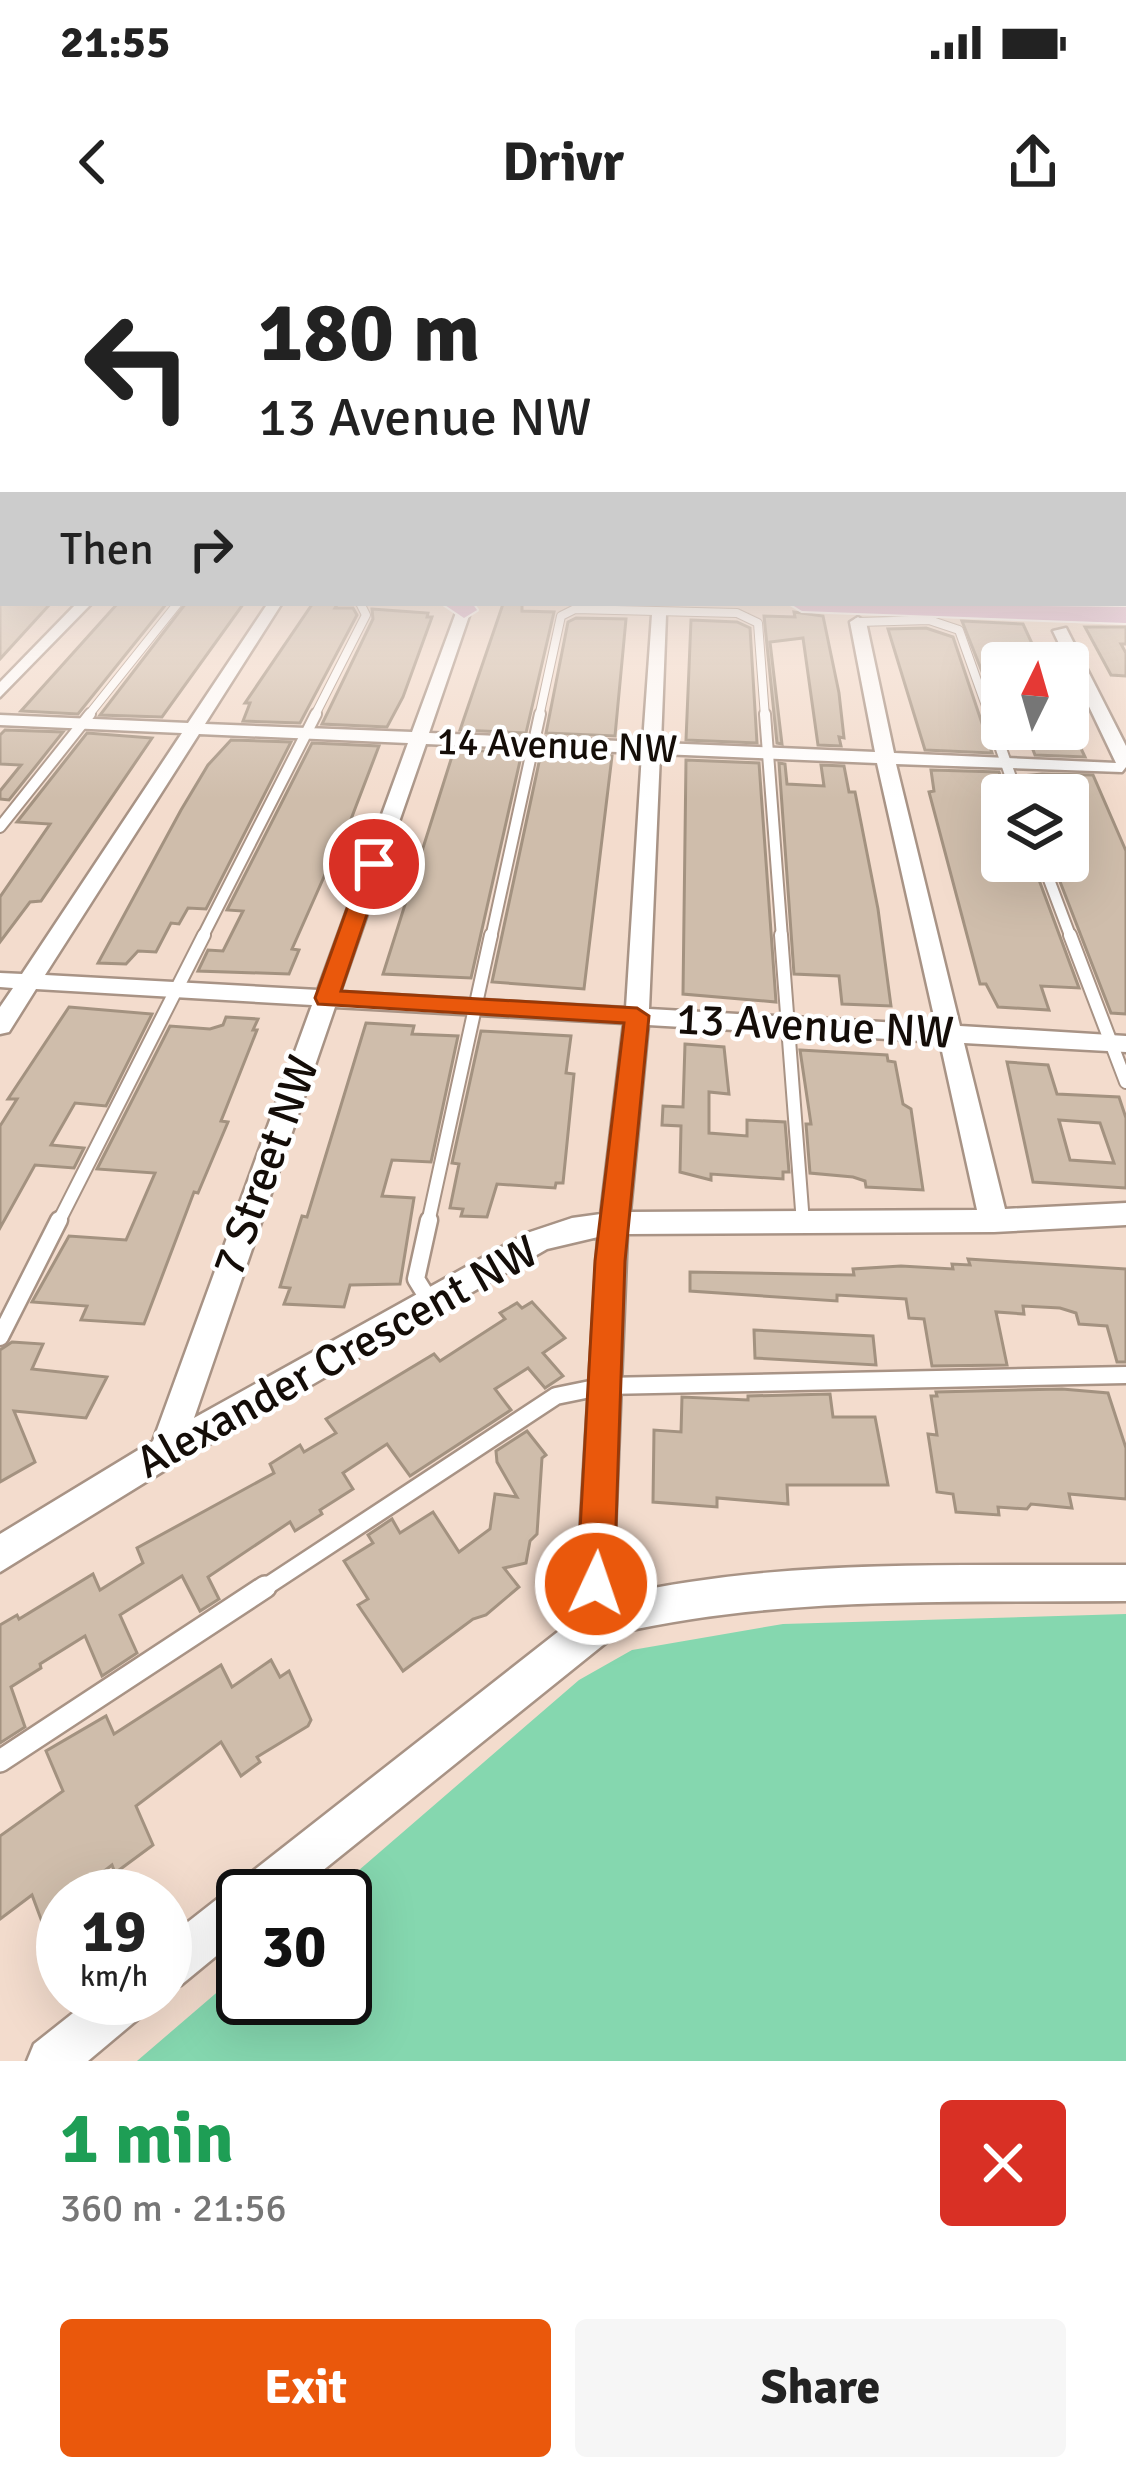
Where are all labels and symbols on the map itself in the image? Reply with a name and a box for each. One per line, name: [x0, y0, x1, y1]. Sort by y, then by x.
north arrow: [981, 642, 1089, 750]
street label: 14 Avenue NW: [436, 717, 678, 773]
pin: [323, 813, 425, 915]
street label: 13 Avenue NW: [675, 991, 955, 1061]
street label: 7 Street NW: [201, 1048, 331, 1284]
street label: Alexander Crescent NW: [127, 1224, 547, 1490]
position arrow: [533, 1521, 659, 1647]
speed limit sign: 30: [216, 1869, 372, 2025]

